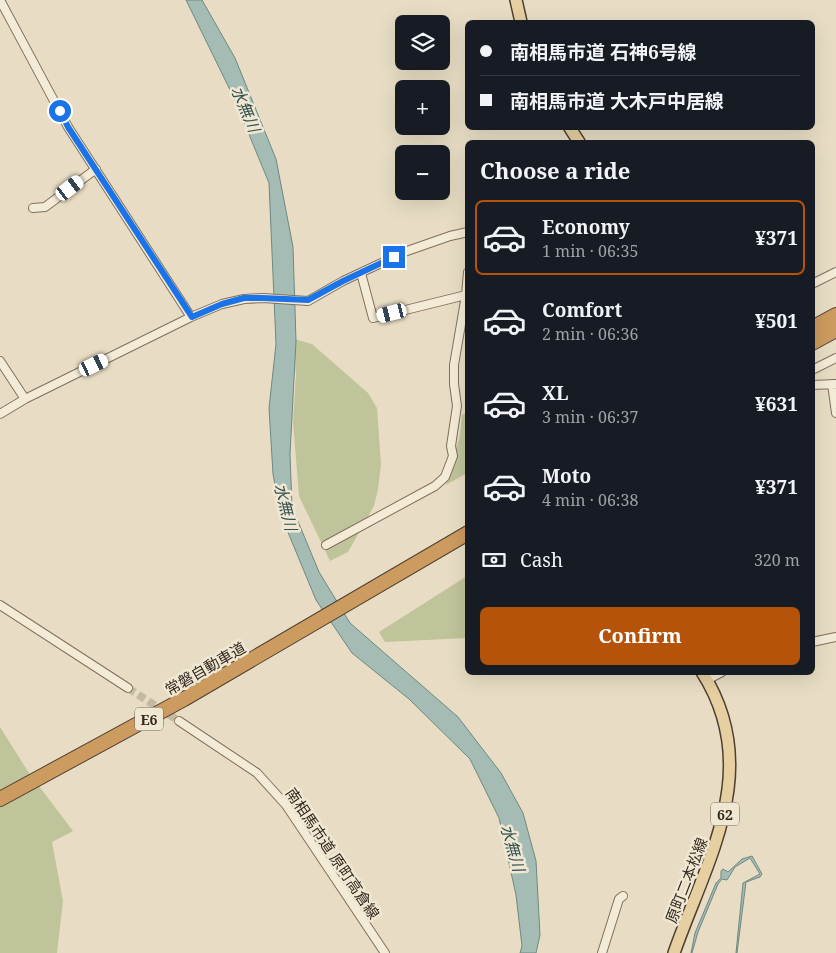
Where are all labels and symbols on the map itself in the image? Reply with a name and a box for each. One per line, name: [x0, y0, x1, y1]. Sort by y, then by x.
water label: 水無川: [226, 83, 266, 137]
route start: [49, 100, 71, 122]
car: [53, 173, 86, 203]
route end: [383, 246, 405, 268]
car: [375, 302, 408, 324]
car: [77, 352, 110, 378]
water label: 水無川: [270, 481, 303, 535]
street label: 常磐自動車道: [161, 637, 249, 699]
road number: E6: [135, 708, 163, 731]
street label: 南相馬市道 原町高倉線: [282, 784, 384, 922]
road number: 62: [711, 802, 739, 826]
water label: 水無川: [496, 822, 531, 876]
street label: 原町二本松線: [661, 834, 711, 926]

